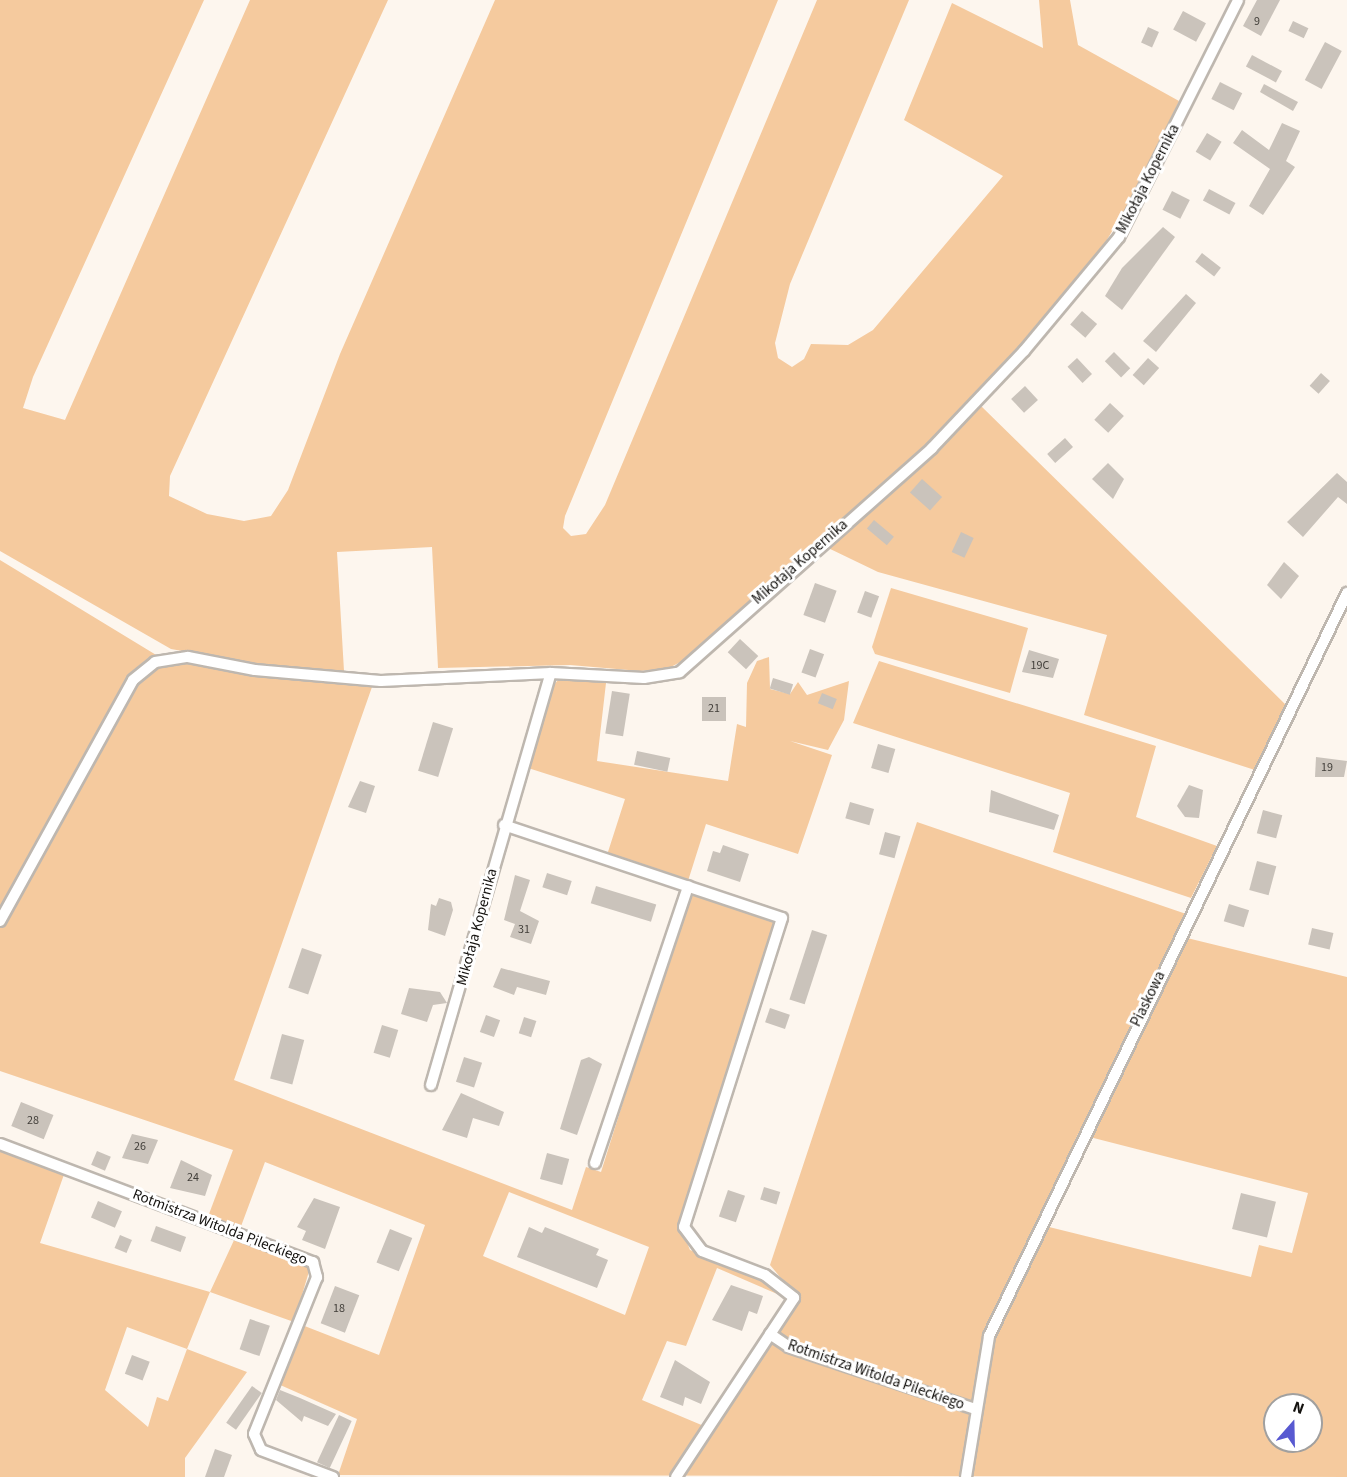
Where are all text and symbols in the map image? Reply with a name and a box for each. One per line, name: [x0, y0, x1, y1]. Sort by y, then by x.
house number: 9: [1254, 15, 1260, 29]
street label: Mikołaja Kopernika: [1113, 121, 1183, 237]
street label: Mikołaja Kopernika: [749, 516, 851, 608]
house number: 19C: [1031, 659, 1049, 673]
house number: 21: [708, 702, 720, 716]
house number: 19: [1321, 761, 1333, 775]
street label: Mikołaja Kopernika: [453, 866, 501, 988]
house number: 31: [518, 923, 530, 937]
street label: Piaskowa: [1127, 968, 1169, 1030]
house number: 28: [27, 1114, 39, 1128]
house number: 26: [134, 1140, 146, 1154]
house number: 24: [187, 1171, 199, 1185]
street label: Rotmistrza Witolda Pileckiego: [130, 1185, 310, 1269]
house number: 18: [333, 1302, 345, 1316]
street label: Rotmistrza Witolda Pileckiego: [785, 1336, 967, 1414]
north arrow: [1263, 1393, 1323, 1453]
text: N: [1290, 1396, 1307, 1420]

